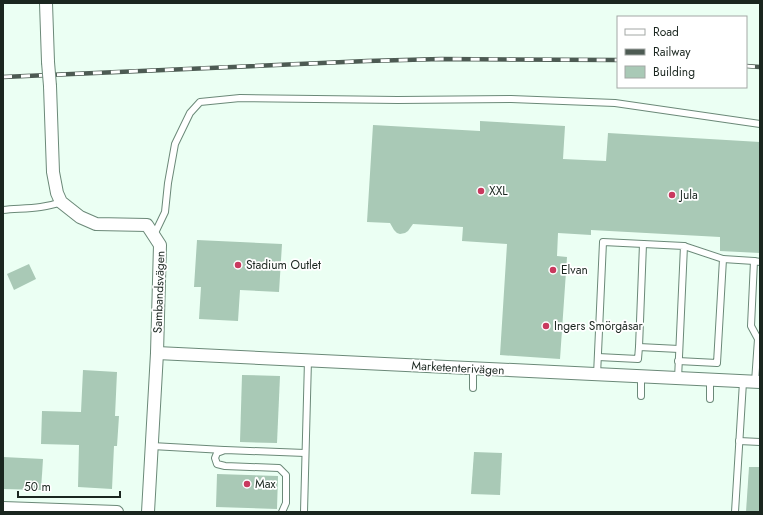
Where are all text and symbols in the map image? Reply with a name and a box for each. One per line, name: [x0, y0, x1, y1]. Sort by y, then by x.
legend: [617, 16, 747, 88]
text: Road: [653, 23, 679, 41]
text: Railway: [653, 43, 691, 61]
text: Building: [653, 63, 695, 81]
place label: XXL: [489, 182, 508, 200]
marker: XXL: [476, 186, 486, 196]
place label: Jula: [678, 186, 698, 204]
marker: Jula: [667, 190, 677, 200]
street label: Sambandsvägen: [149, 250, 169, 334]
place label: Stadium Outlet: [246, 256, 321, 274]
marker: Stadium Outlet: [233, 260, 243, 270]
place label: Elvan: [561, 261, 588, 279]
marker: Elvan: [548, 265, 558, 275]
place label: Ingers Smörgåsar: [554, 317, 644, 335]
marker: Ingers Smörgåsar: [541, 321, 551, 331]
street label: Marketenterivägen: [411, 357, 505, 379]
scale bar: [18, 473, 120, 499]
place label: Max: [255, 475, 276, 493]
text: 50 m: [24, 478, 51, 496]
marker: Max: [242, 479, 252, 489]

